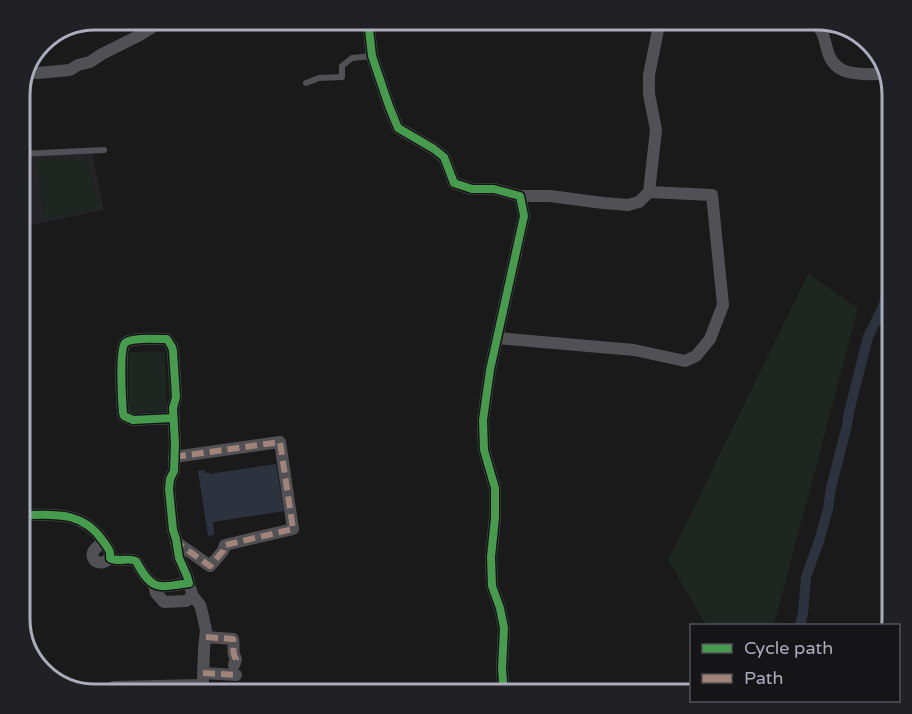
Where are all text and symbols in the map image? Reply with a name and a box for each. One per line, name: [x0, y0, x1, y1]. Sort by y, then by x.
legend: [690, 624, 900, 702]
text: Cycle path: [744, 637, 833, 659]
text: Path: [744, 667, 783, 689]

